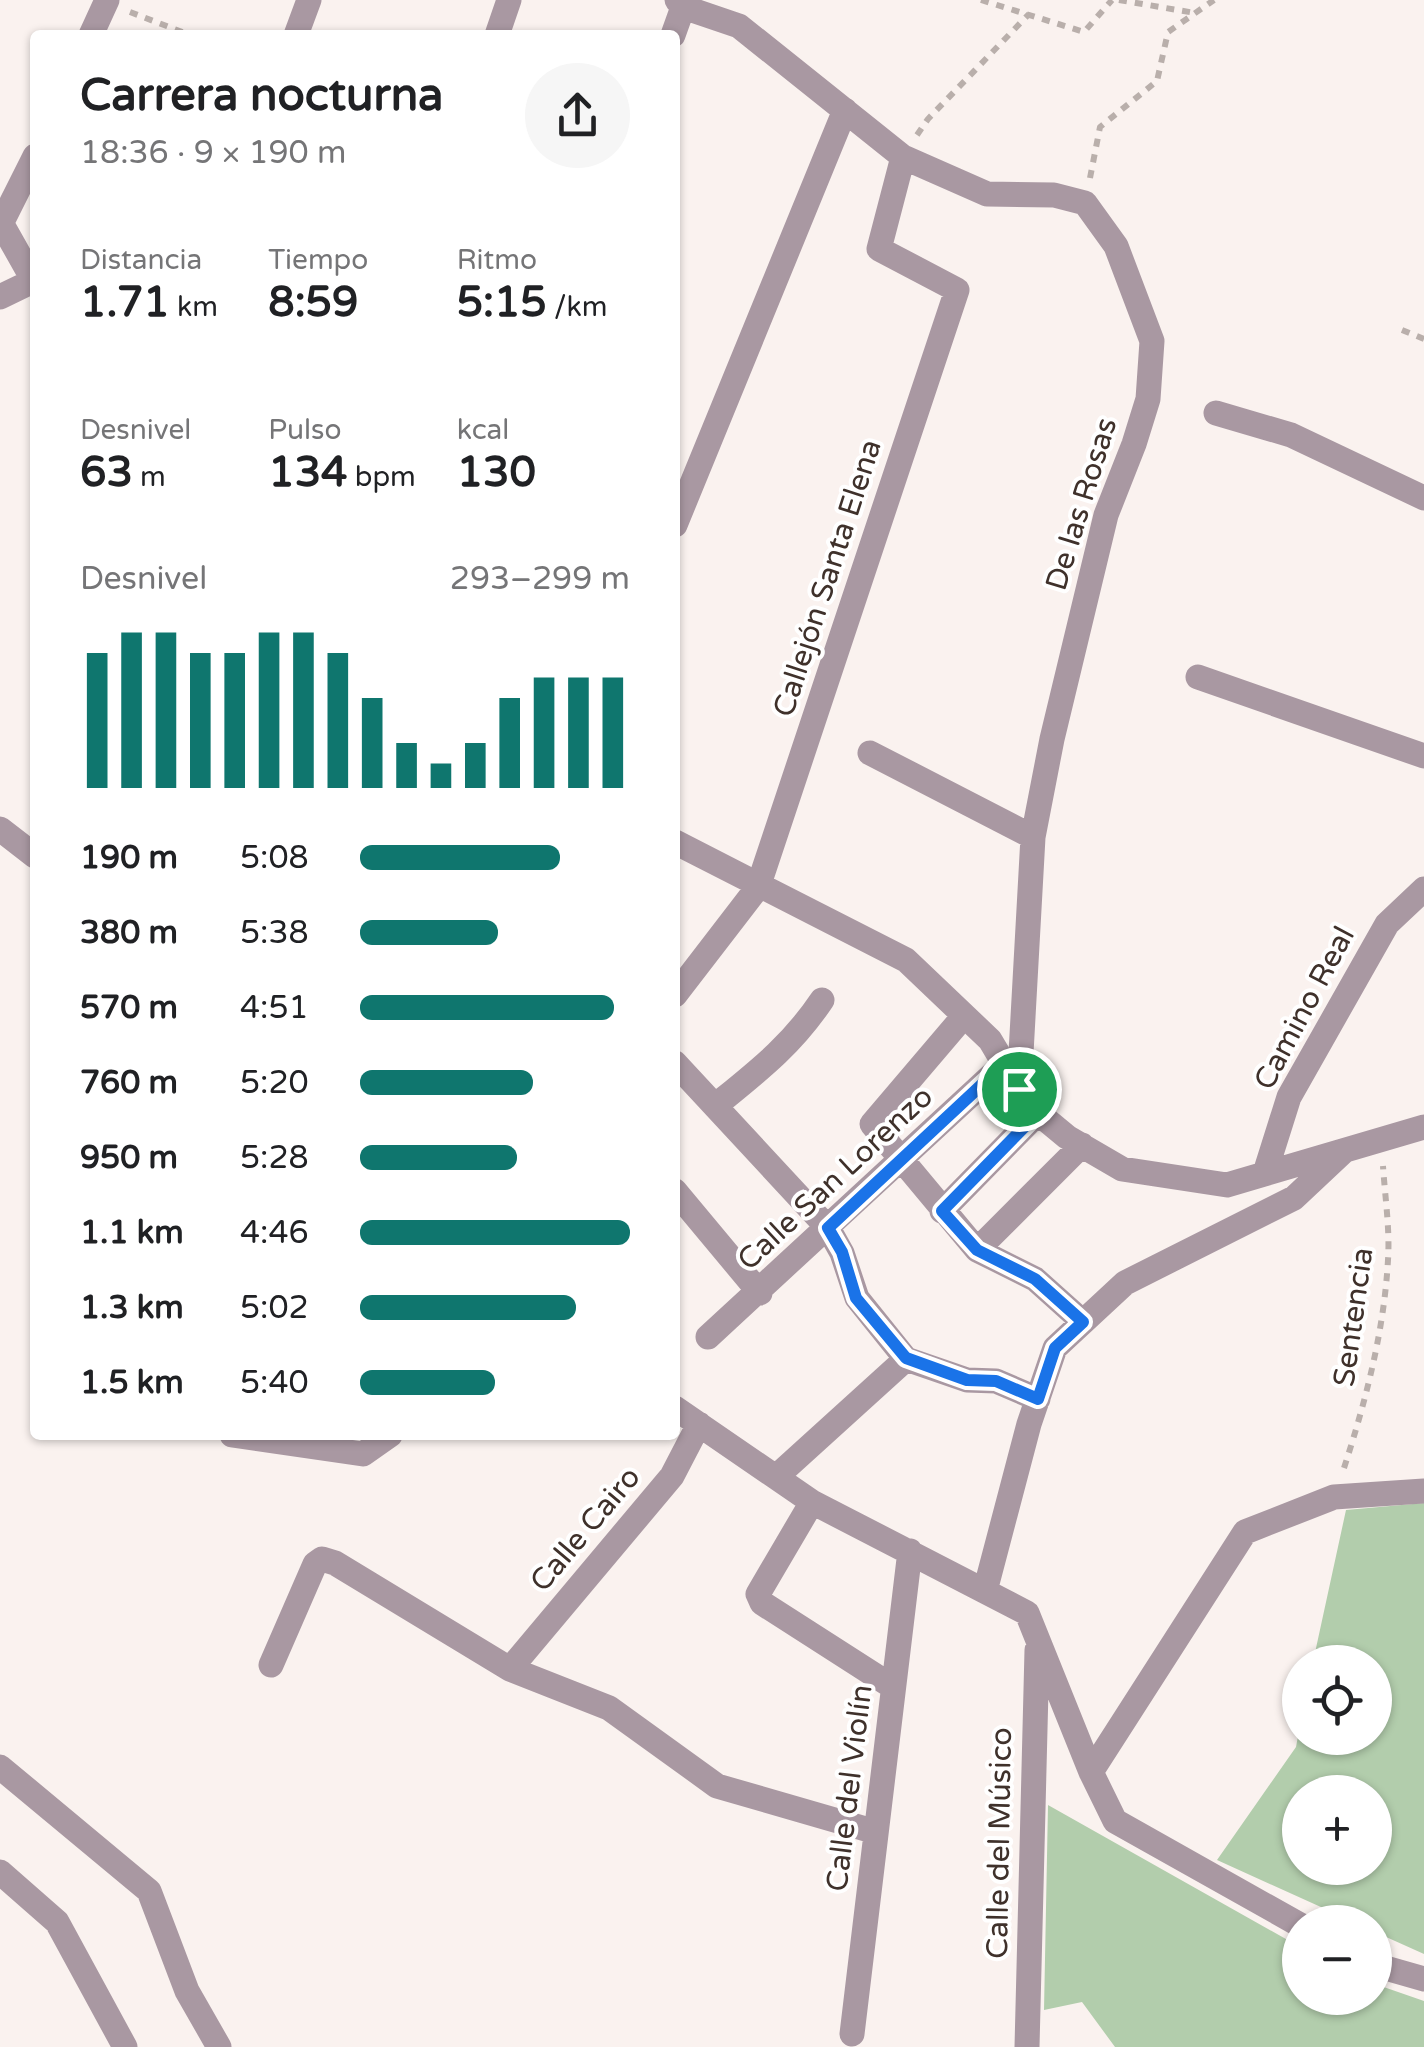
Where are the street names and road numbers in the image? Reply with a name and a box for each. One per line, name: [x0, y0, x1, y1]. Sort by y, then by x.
street label: De las Rosas: [1038, 413, 1125, 595]
street label: Callejón Santa Elena: [765, 435, 890, 722]
street label: Camino Real: [1246, 920, 1363, 1096]
street label: Calle San Lorenzo: [730, 1078, 941, 1278]
street label: Sentencia: [1325, 1245, 1382, 1389]
street label: Calle Cairo: [522, 1459, 648, 1599]
street label: Calle del Violín: [818, 1683, 881, 1894]
street label: Calle del Músico: [979, 1727, 1020, 1959]

